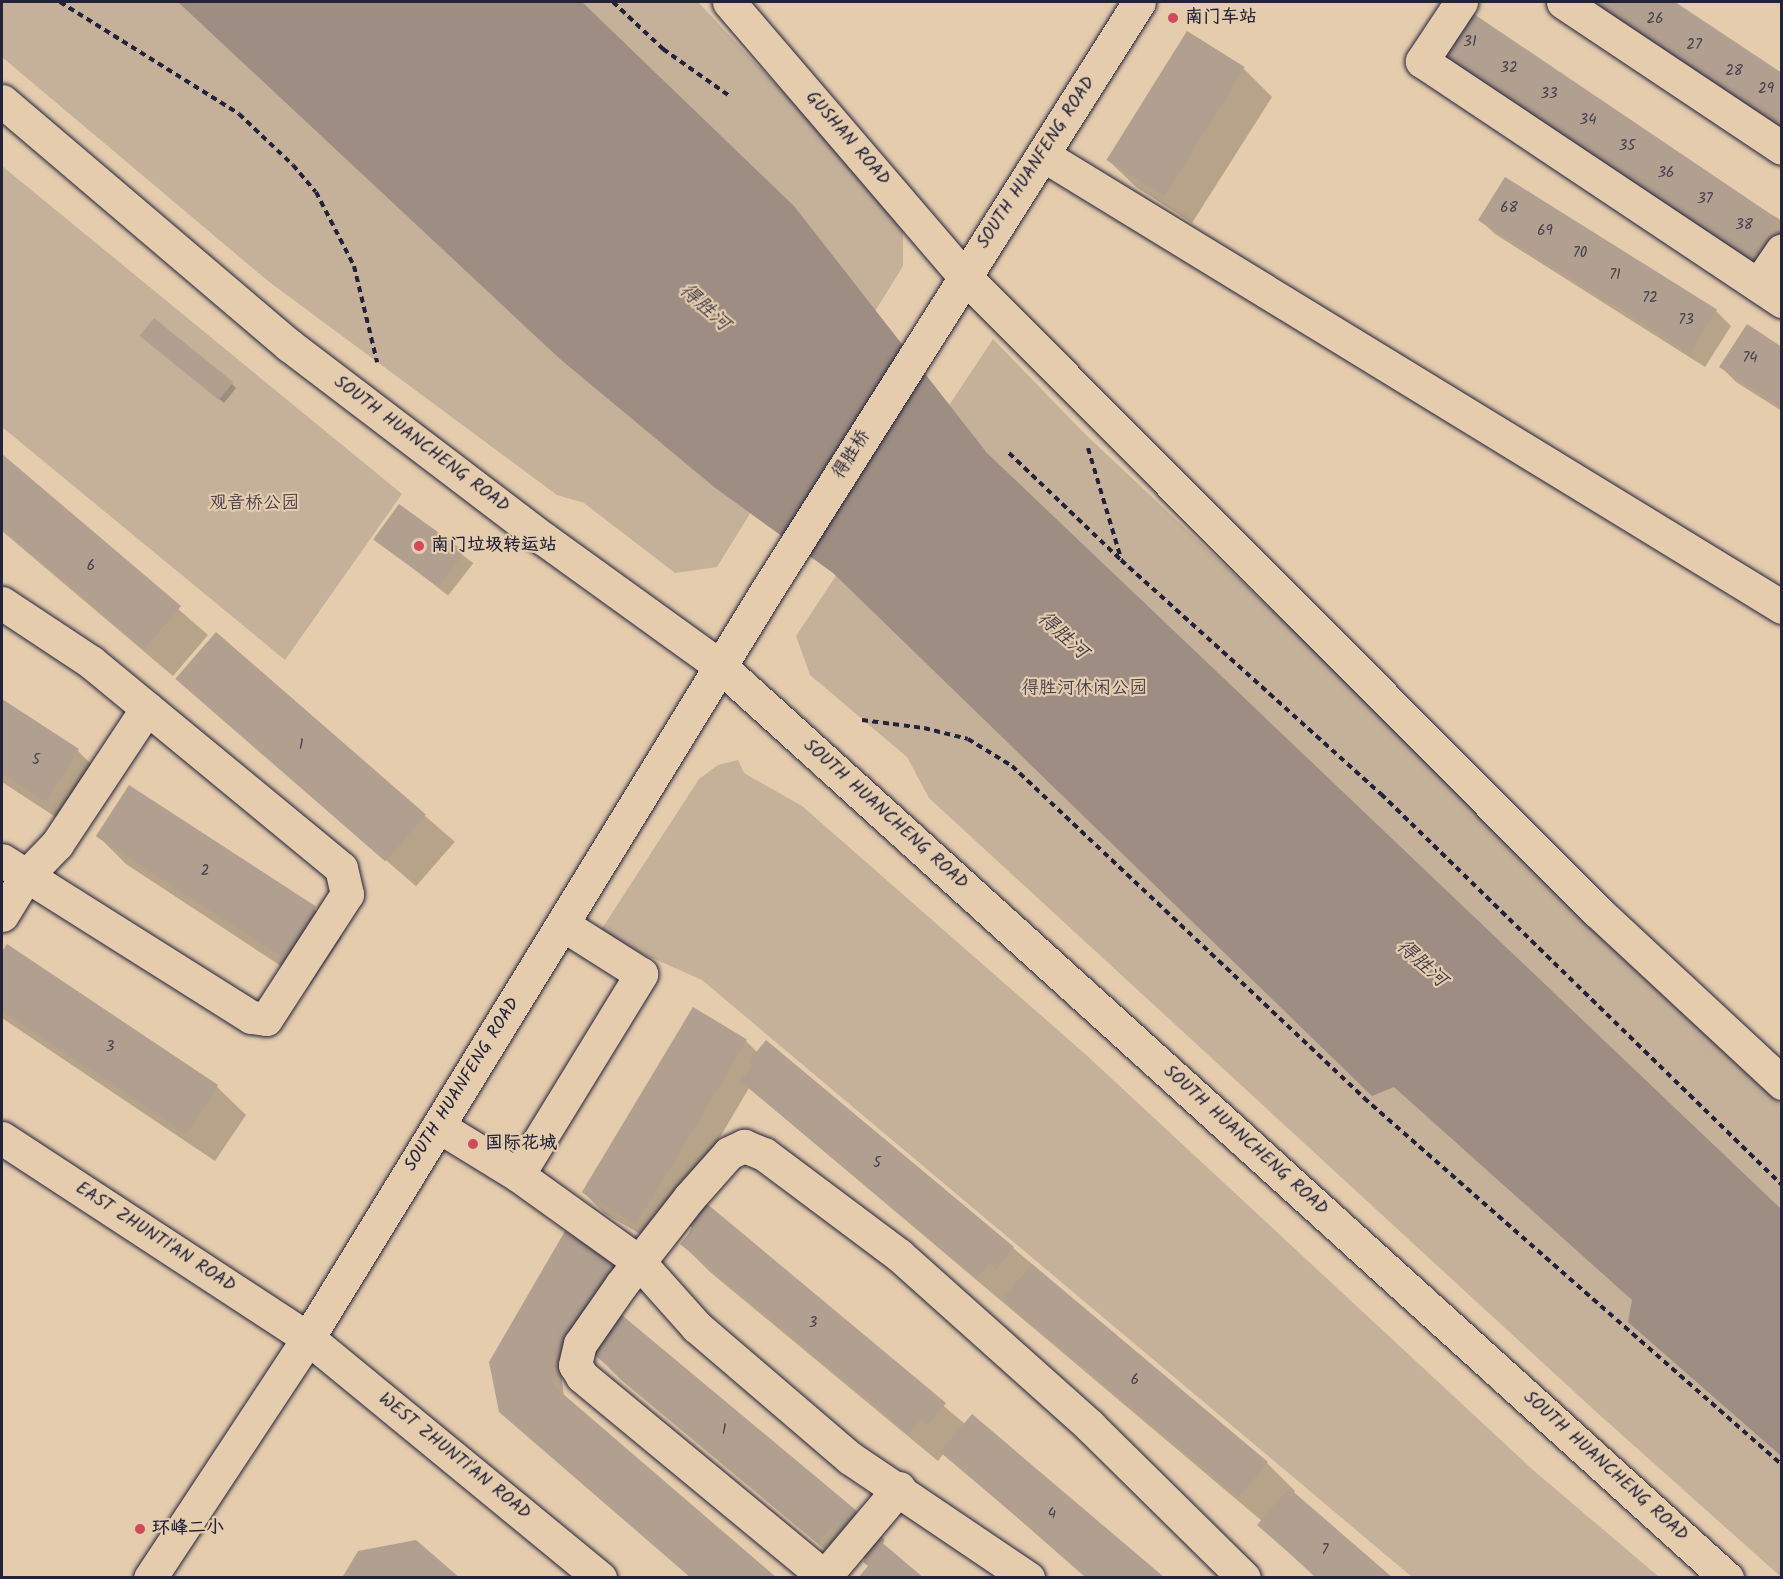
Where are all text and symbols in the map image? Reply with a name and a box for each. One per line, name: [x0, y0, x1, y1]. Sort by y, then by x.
place label: 南门车站: [1185, 7, 1257, 29]
marker: 南门车站: [1166, 11, 1180, 25]
house number: 26: [1646, 11, 1664, 29]
house number: 31: [1463, 34, 1477, 52]
house number: 27: [1686, 37, 1702, 55]
house number: 32: [1500, 60, 1518, 78]
house number: 28: [1725, 63, 1743, 81]
street label: SOUTH HUANFENG ROAD: [973, 73, 1101, 253]
house number: 29: [1758, 81, 1774, 99]
house number: 33: [1540, 86, 1558, 104]
street label: GUSHAN ROAD: [800, 87, 894, 191]
house number: 34: [1580, 112, 1596, 130]
house number: 35: [1619, 138, 1635, 156]
house number: 36: [1658, 165, 1674, 183]
house number: 37: [1697, 191, 1713, 209]
house number: 68: [1500, 200, 1518, 218]
house number: 38: [1735, 217, 1753, 235]
house number: 69: [1537, 223, 1553, 241]
house number: 70: [1573, 245, 1587, 263]
house number: 71: [1609, 267, 1621, 285]
water label: 得胜河: [674, 279, 734, 337]
house number: 72: [1642, 290, 1658, 308]
house number: 73: [1678, 312, 1694, 330]
house number: 74: [1742, 350, 1758, 368]
street label: SOUTH HUANCHENG ROAD: [329, 372, 513, 518]
street label: 得胜桥: [829, 426, 875, 484]
park label: 观音桥公园: [209, 493, 299, 515]
place label: 南门垃圾转运站: [431, 535, 557, 557]
marker: 南门垃圾转运站: [412, 539, 426, 553]
house number: 6: [87, 558, 95, 576]
water label: 得胜河: [1032, 607, 1092, 665]
park label: 得胜河休闲公园: [1021, 678, 1147, 700]
street label: SOUTH HUANCHENG ROAD: [798, 735, 972, 895]
house number: 1: [299, 737, 303, 755]
house number: 5: [32, 752, 40, 770]
house number: 2: [201, 863, 209, 881]
water label: 得胜河: [1391, 935, 1451, 993]
street label: SOUTH HUANFENG ROAD: [401, 994, 525, 1176]
house number: 3: [106, 1039, 114, 1057]
street label: SOUTH HUANCHENG ROAD: [1158, 1061, 1332, 1221]
place label: 国际花城: [485, 1133, 557, 1155]
marker: 国际花城: [466, 1137, 480, 1151]
house number: 5: [873, 1155, 881, 1173]
street label: EAST ZHUNTI'AN ROAD: [71, 1178, 239, 1298]
house number: 3: [809, 1315, 817, 1333]
house number: 6: [1131, 1372, 1139, 1390]
street label: SOUTH HUANCHENG ROAD: [1518, 1387, 1692, 1547]
street label: WEST ZHUNTI'AN ROAD: [374, 1389, 534, 1525]
house number: 1: [722, 1422, 726, 1440]
house number: 4: [1048, 1506, 1056, 1524]
place label: 环峰二小: [152, 1518, 224, 1540]
marker: 环峰二小: [133, 1522, 147, 1536]
house number: 7: [1322, 1542, 1328, 1560]

